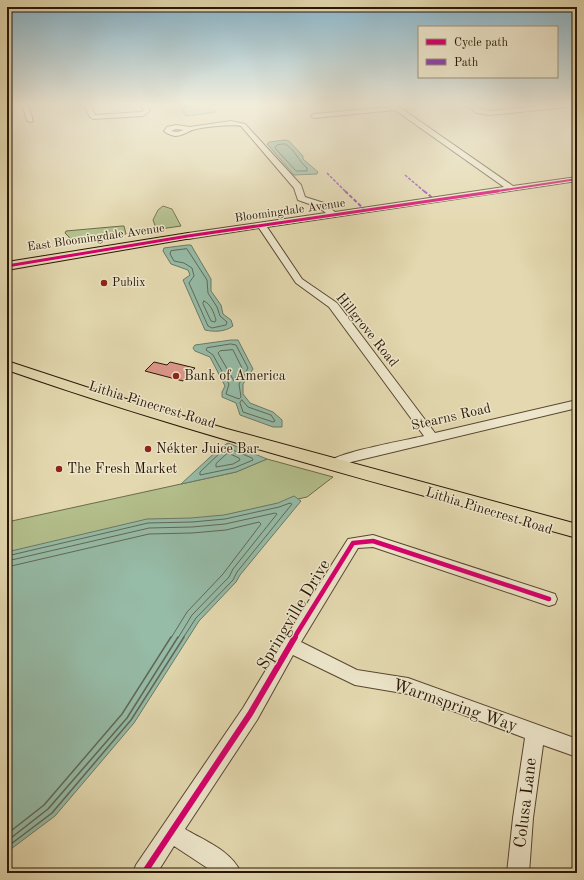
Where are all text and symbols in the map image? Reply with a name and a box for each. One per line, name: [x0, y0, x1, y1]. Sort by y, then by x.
legend: [418, 26, 558, 78]
text: Cycle path: [454, 37, 509, 49]
text: Path: [454, 57, 479, 69]
street label: Bloomingdale Avenue: [234, 197, 347, 225]
street label: East Bloomingdale Avenue: [27, 222, 166, 254]
place label: Publix: [112, 277, 145, 289]
marker: Publix: [99, 278, 109, 288]
street label: Hillgrove Road: [333, 290, 401, 370]
place label: Bank of America: [184, 369, 286, 383]
marker: Bank of America: [171, 371, 181, 381]
street label: Lithia Pinecrest Road: [87, 379, 217, 431]
street label: Stearns Road: [410, 401, 492, 433]
place label: Nékter Juice Bar: [156, 442, 259, 456]
marker: Nékter Juice Bar: [143, 444, 153, 454]
place label: The Fresh Market: [67, 462, 177, 476]
marker: The Fresh Market: [54, 464, 64, 474]
street label: Lithia Pinecrest Road: [424, 485, 554, 537]
street label: Springville Drive: [254, 557, 334, 673]
street label: Warmspring Way: [391, 677, 519, 735]
street label: Colusa Lane: [512, 757, 540, 849]

